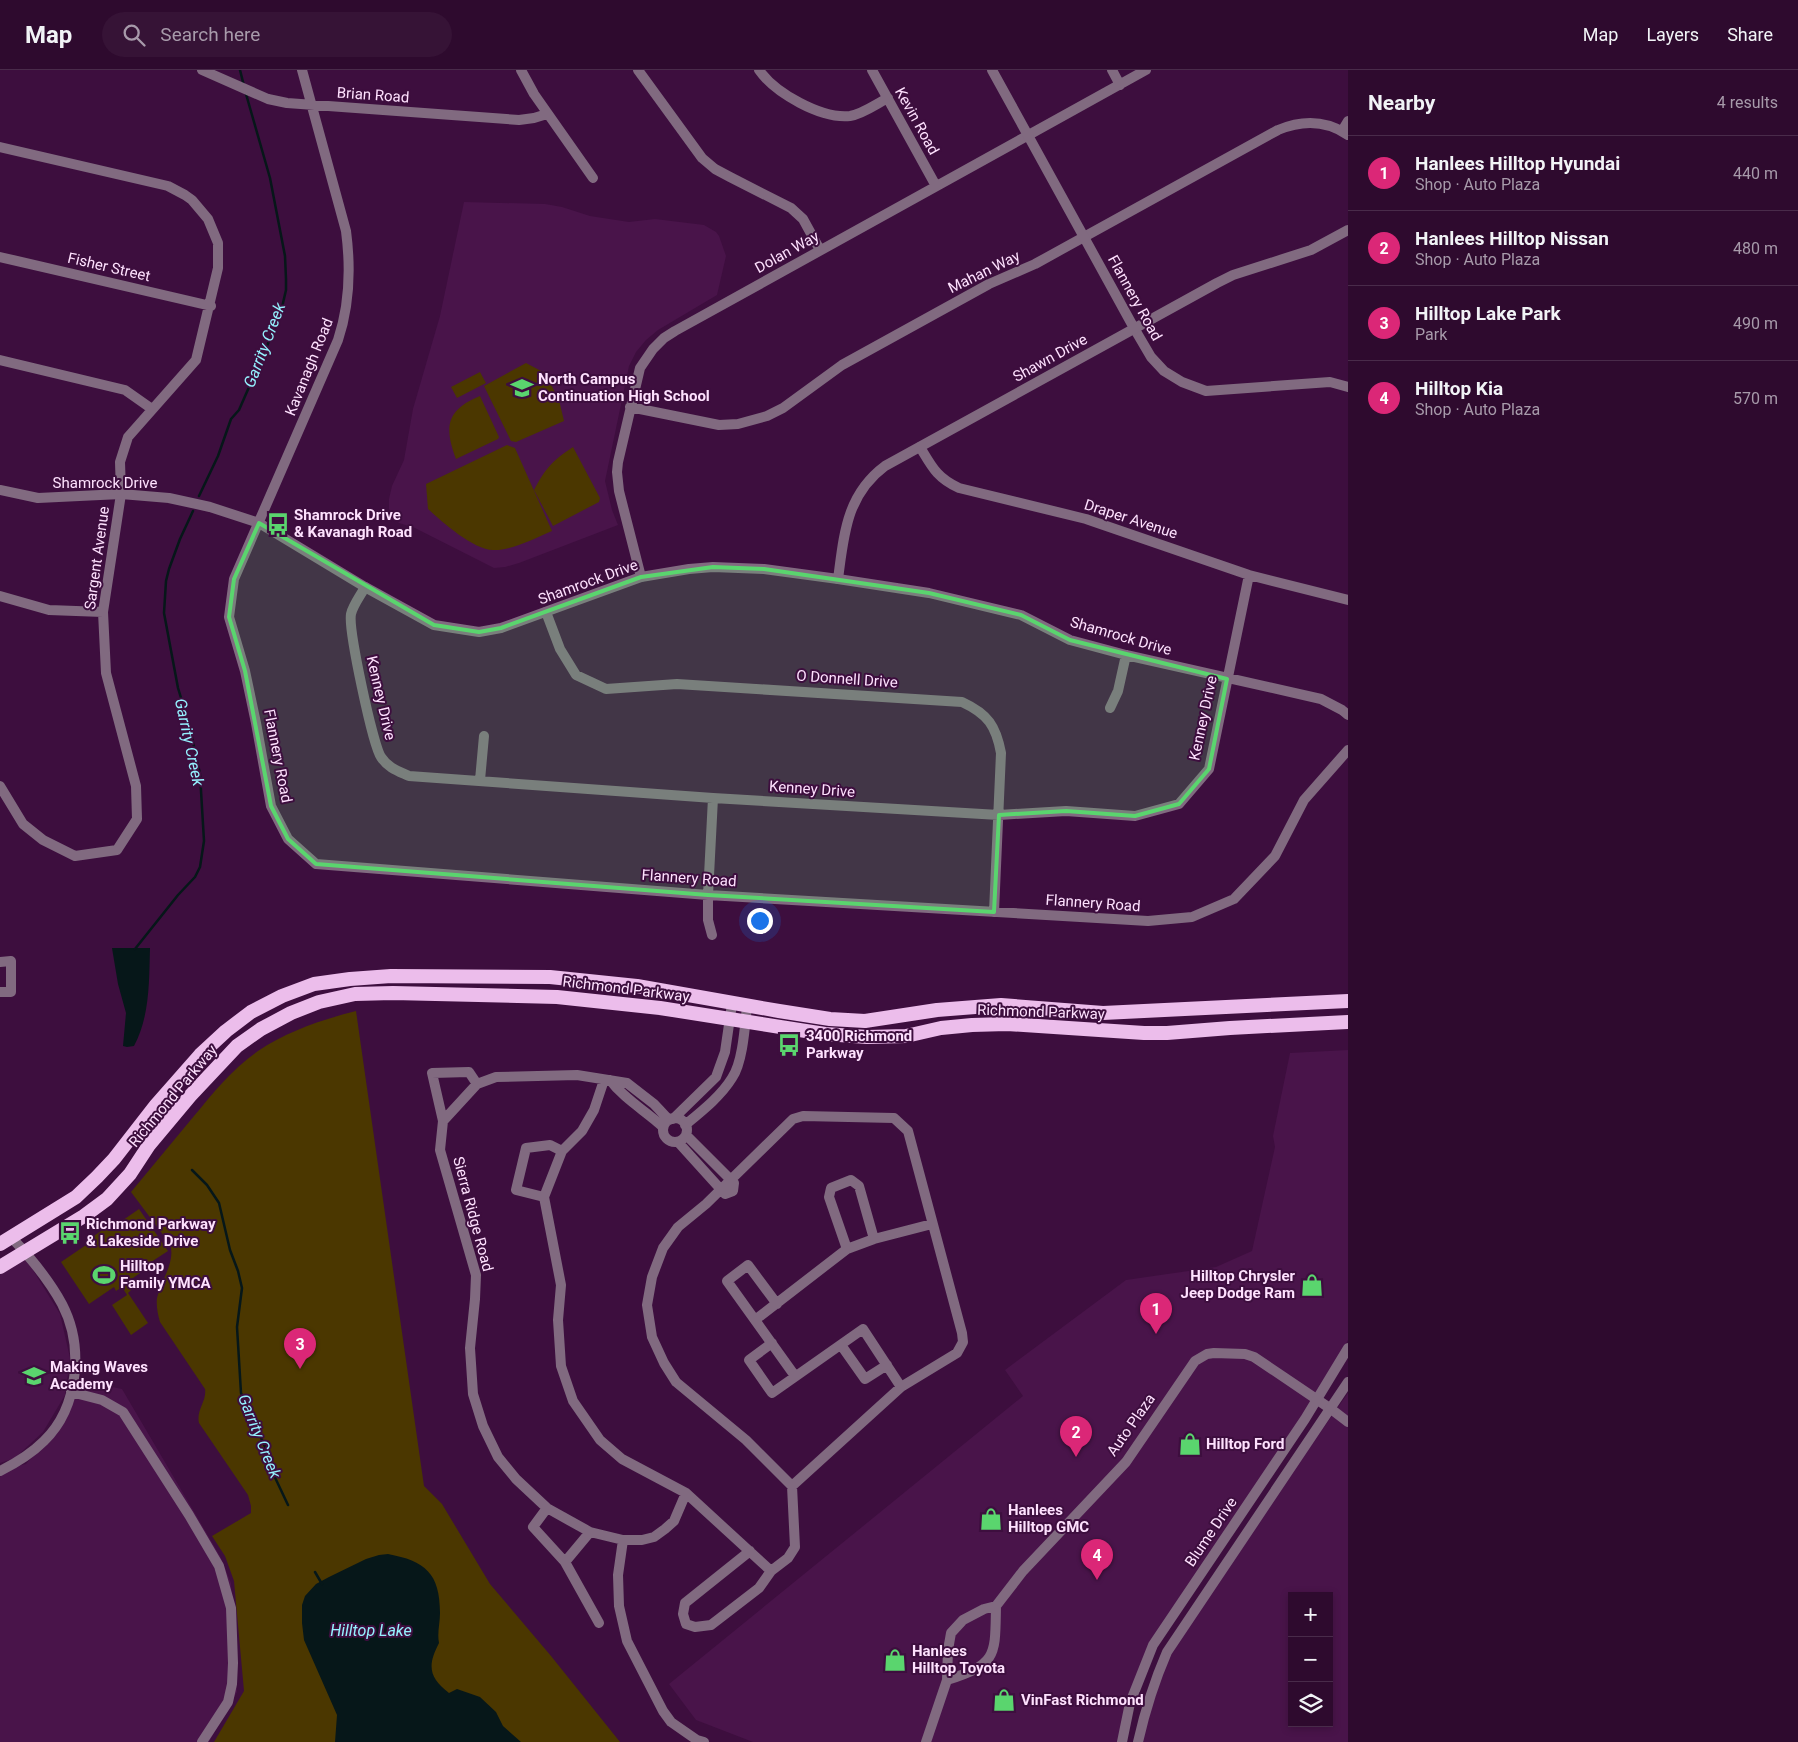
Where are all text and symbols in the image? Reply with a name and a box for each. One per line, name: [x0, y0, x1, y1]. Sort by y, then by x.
search box: [102, 12, 452, 57]
text: Map: [25, 21, 72, 49]
icon: search: [120, 21, 148, 49]
text: Search here: [160, 23, 260, 46]
text: Map: [1583, 24, 1618, 45]
text: Layers: [1646, 24, 1699, 45]
text: Share: [1727, 24, 1773, 45]
street label: Brian Road: [336, 83, 410, 107]
street label: Kevin Road: [891, 84, 943, 158]
text: Nearby: [1368, 91, 1435, 115]
text: 4 results: [1717, 93, 1778, 112]
text: Hanlees Hilltop Hyundai: [1415, 152, 1620, 175]
text: 1: [1379, 164, 1389, 183]
text: 440 m: [1733, 164, 1778, 183]
text: Shop · Auto Plaza: [1415, 175, 1540, 194]
street label: Dolan Way: [752, 227, 822, 277]
text: Hanlees Hilltop Nissan: [1415, 227, 1609, 250]
text: 2: [1379, 239, 1389, 258]
text: 480 m: [1733, 239, 1778, 258]
street label: Mahan Way: [945, 247, 1023, 297]
street label: Fisher Street: [66, 249, 152, 285]
text: Shop · Auto Plaza: [1415, 250, 1540, 269]
street label: Flannery Road: [1104, 252, 1166, 344]
water label: Garrity Creek: [240, 299, 290, 390]
text: Hilltop Lake Park: [1415, 302, 1561, 325]
text: 3: [1379, 314, 1389, 333]
text: 490 m: [1733, 314, 1778, 333]
street label: Kavanagh Road: [281, 315, 337, 419]
text: Park: [1415, 325, 1447, 344]
street label: Shawn Drive: [1010, 330, 1090, 386]
place label: North Campus Continuation High School: [538, 370, 710, 405]
school or university icon: North Campus Continuation High School: [509, 375, 535, 401]
text: Hilltop Kia: [1415, 377, 1503, 400]
text: 4: [1379, 389, 1389, 408]
text: 570 m: [1733, 389, 1778, 408]
text: Shop · Auto Plaza: [1415, 400, 1540, 419]
street label: Shamrock Drive: [53, 474, 157, 492]
street label: Draper Avenue: [1082, 495, 1180, 543]
street label: Sargent Avenue: [81, 505, 113, 611]
place label: Shamrock Drive & Kavanagh Road: [294, 506, 412, 541]
bus stop icon: Shamrock Drive & Kavanagh Road: [265, 511, 291, 537]
street label: Shamrock Drive: [536, 556, 640, 608]
street label: Shamrock Drive: [1068, 613, 1174, 659]
street label: Kenney Drive: [363, 654, 399, 742]
street label: O Donnell Drive: [796, 666, 898, 692]
street label: Kenney Drive: [1185, 674, 1221, 762]
water label: Garrity Creek: [171, 697, 208, 789]
street label: Flannery Road: [260, 708, 296, 804]
street label: Kenney Drive: [768, 777, 856, 801]
street label: Flannery Road: [641, 866, 737, 890]
street label: Flannery Road: [1045, 891, 1141, 915]
your location: [747, 908, 773, 934]
street label: Richmond Parkway: [561, 972, 691, 1006]
street label: Richmond Parkway: [977, 1001, 1105, 1023]
place label: 3400 Richmond Parkway: [806, 1027, 912, 1062]
bus stop icon: 3400 Richmond Parkway: [776, 1032, 802, 1058]
street label: Richmond Parkway: [125, 1041, 221, 1151]
street label: Sierra Ridge Road: [449, 1155, 497, 1273]
place label: Richmond Parkway & Lakeside Drive: [86, 1215, 216, 1250]
bus stop icon: Richmond Parkway & Lakeside Drive: [57, 1220, 83, 1246]
place label: Hilltop Family YMCA: [120, 1257, 211, 1292]
sports icon: Hilltop Family YMCA: [91, 1262, 117, 1288]
place label: Hilltop Chrysler Jeep Dodge Ram: [1181, 1267, 1295, 1302]
shop icon: Hilltop Chrysler Jeep Dodge Ram: [1299, 1272, 1325, 1298]
pin: 1: [1140, 1293, 1172, 1334]
pin: 3: [284, 1328, 316, 1369]
place label: Making Waves Academy: [50, 1358, 148, 1393]
school or university icon: Making Waves Academy: [21, 1363, 47, 1389]
street label: Auto Plaza: [1103, 1390, 1159, 1460]
water label: Garrity Creek: [234, 1391, 285, 1482]
pin: 2: [1060, 1416, 1092, 1457]
shop icon: Hilltop Ford: [1177, 1431, 1203, 1457]
place label: Hilltop Ford: [1206, 1435, 1284, 1453]
street label: Blume Drive: [1181, 1494, 1241, 1570]
place label: Hanlees Hilltop GMC: [1008, 1501, 1089, 1536]
shop icon: Hanlees Hilltop GMC: [978, 1506, 1004, 1532]
pin: 4: [1081, 1539, 1113, 1580]
map controls: [1288, 1592, 1333, 1727]
button: +: [1288, 1592, 1333, 1637]
water label: Hilltop Lake: [330, 1621, 412, 1640]
button: −: [1288, 1637, 1333, 1682]
place label: Hanlees Hilltop Toyota: [912, 1642, 1005, 1677]
shop icon: Hanlees Hilltop Toyota: [882, 1647, 908, 1673]
button: layers: [1288, 1682, 1333, 1727]
shop icon: VinFast Richmond: [991, 1687, 1017, 1713]
place label: VinFast Richmond: [1021, 1691, 1144, 1709]

